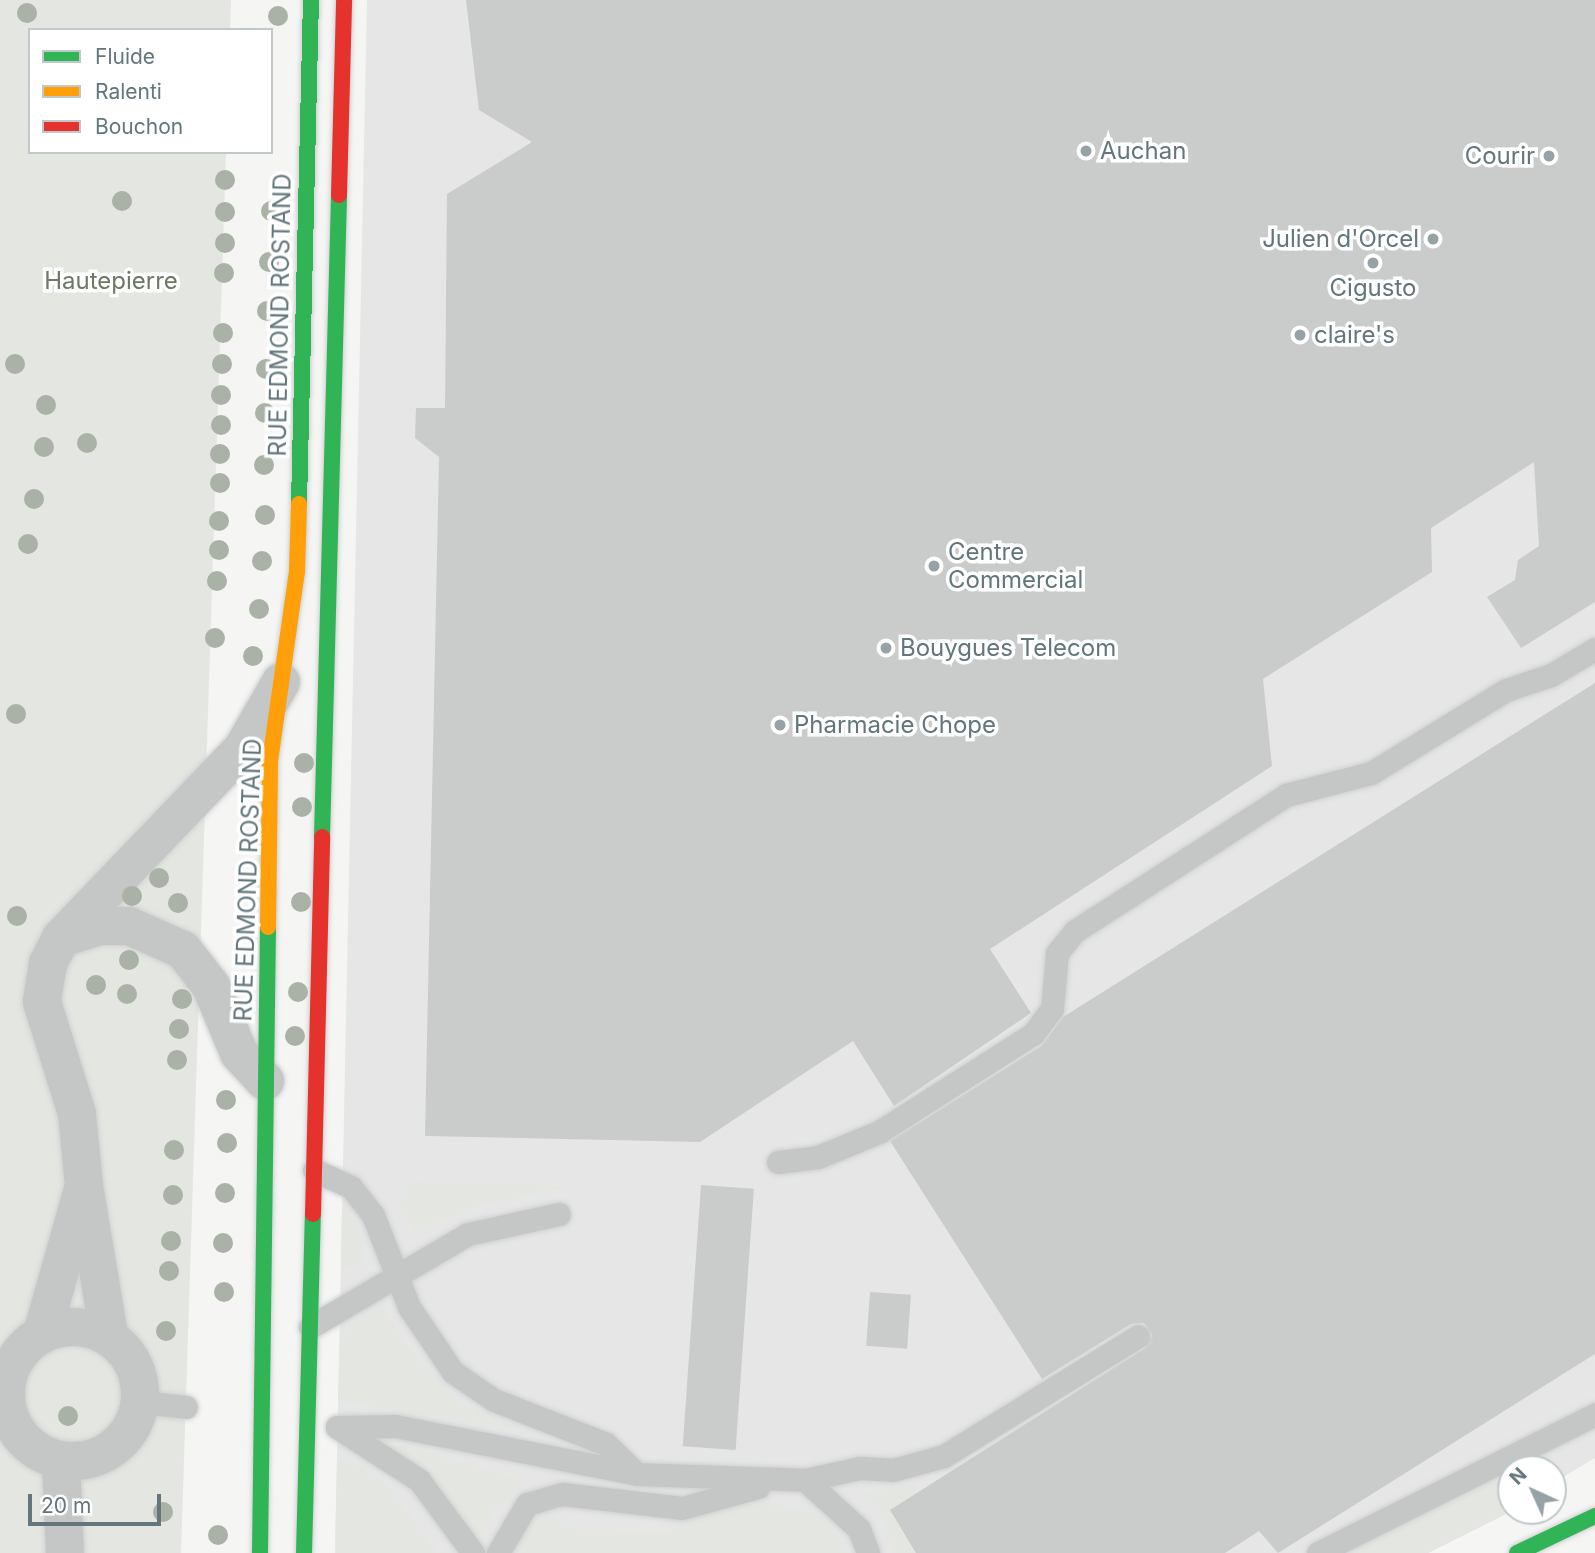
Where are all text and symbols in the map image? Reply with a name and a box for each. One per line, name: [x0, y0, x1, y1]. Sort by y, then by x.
legend: [28, 28, 273, 154]
text: Fluide: [95, 44, 155, 69]
text: Ralenti: [95, 79, 162, 104]
text: Bouchon: [95, 114, 183, 139]
place label: Auchan: [1100, 137, 1186, 165]
place label: Courir: [1465, 142, 1535, 170]
marker: Auchan: [1078, 143, 1094, 159]
marker: Courir: [1541, 148, 1557, 164]
street label: RUE EDMOND ROSTAND: [263, 173, 297, 457]
place label: Julien d'Orcel: [1262, 225, 1419, 253]
marker: Julien d'Orcel: [1425, 231, 1441, 247]
marker: Cigusto: [1365, 255, 1381, 271]
park label: Hautepierre: [44, 267, 178, 295]
place label: Cigusto: [1330, 274, 1416, 302]
place label: claire's: [1314, 321, 1395, 349]
marker: claire's: [1292, 327, 1308, 343]
place label: Centre Commercial: [948, 538, 1083, 594]
marker: Centre Commercial: [926, 558, 942, 574]
place label: Bouygues Telecom: [900, 634, 1116, 662]
marker: Bouygues Telecom: [878, 640, 894, 656]
place label: Pharmacie Chope: [794, 711, 996, 739]
marker: Pharmacie Chope: [772, 717, 788, 733]
street label: RUE EDMOND ROSTAND: [229, 738, 267, 1022]
north arrow: [1497, 1455, 1567, 1525]
text: N: [1505, 1463, 1531, 1489]
scale bar: [32, 1480, 164, 1524]
text: 20 m: [41, 1493, 91, 1518]

